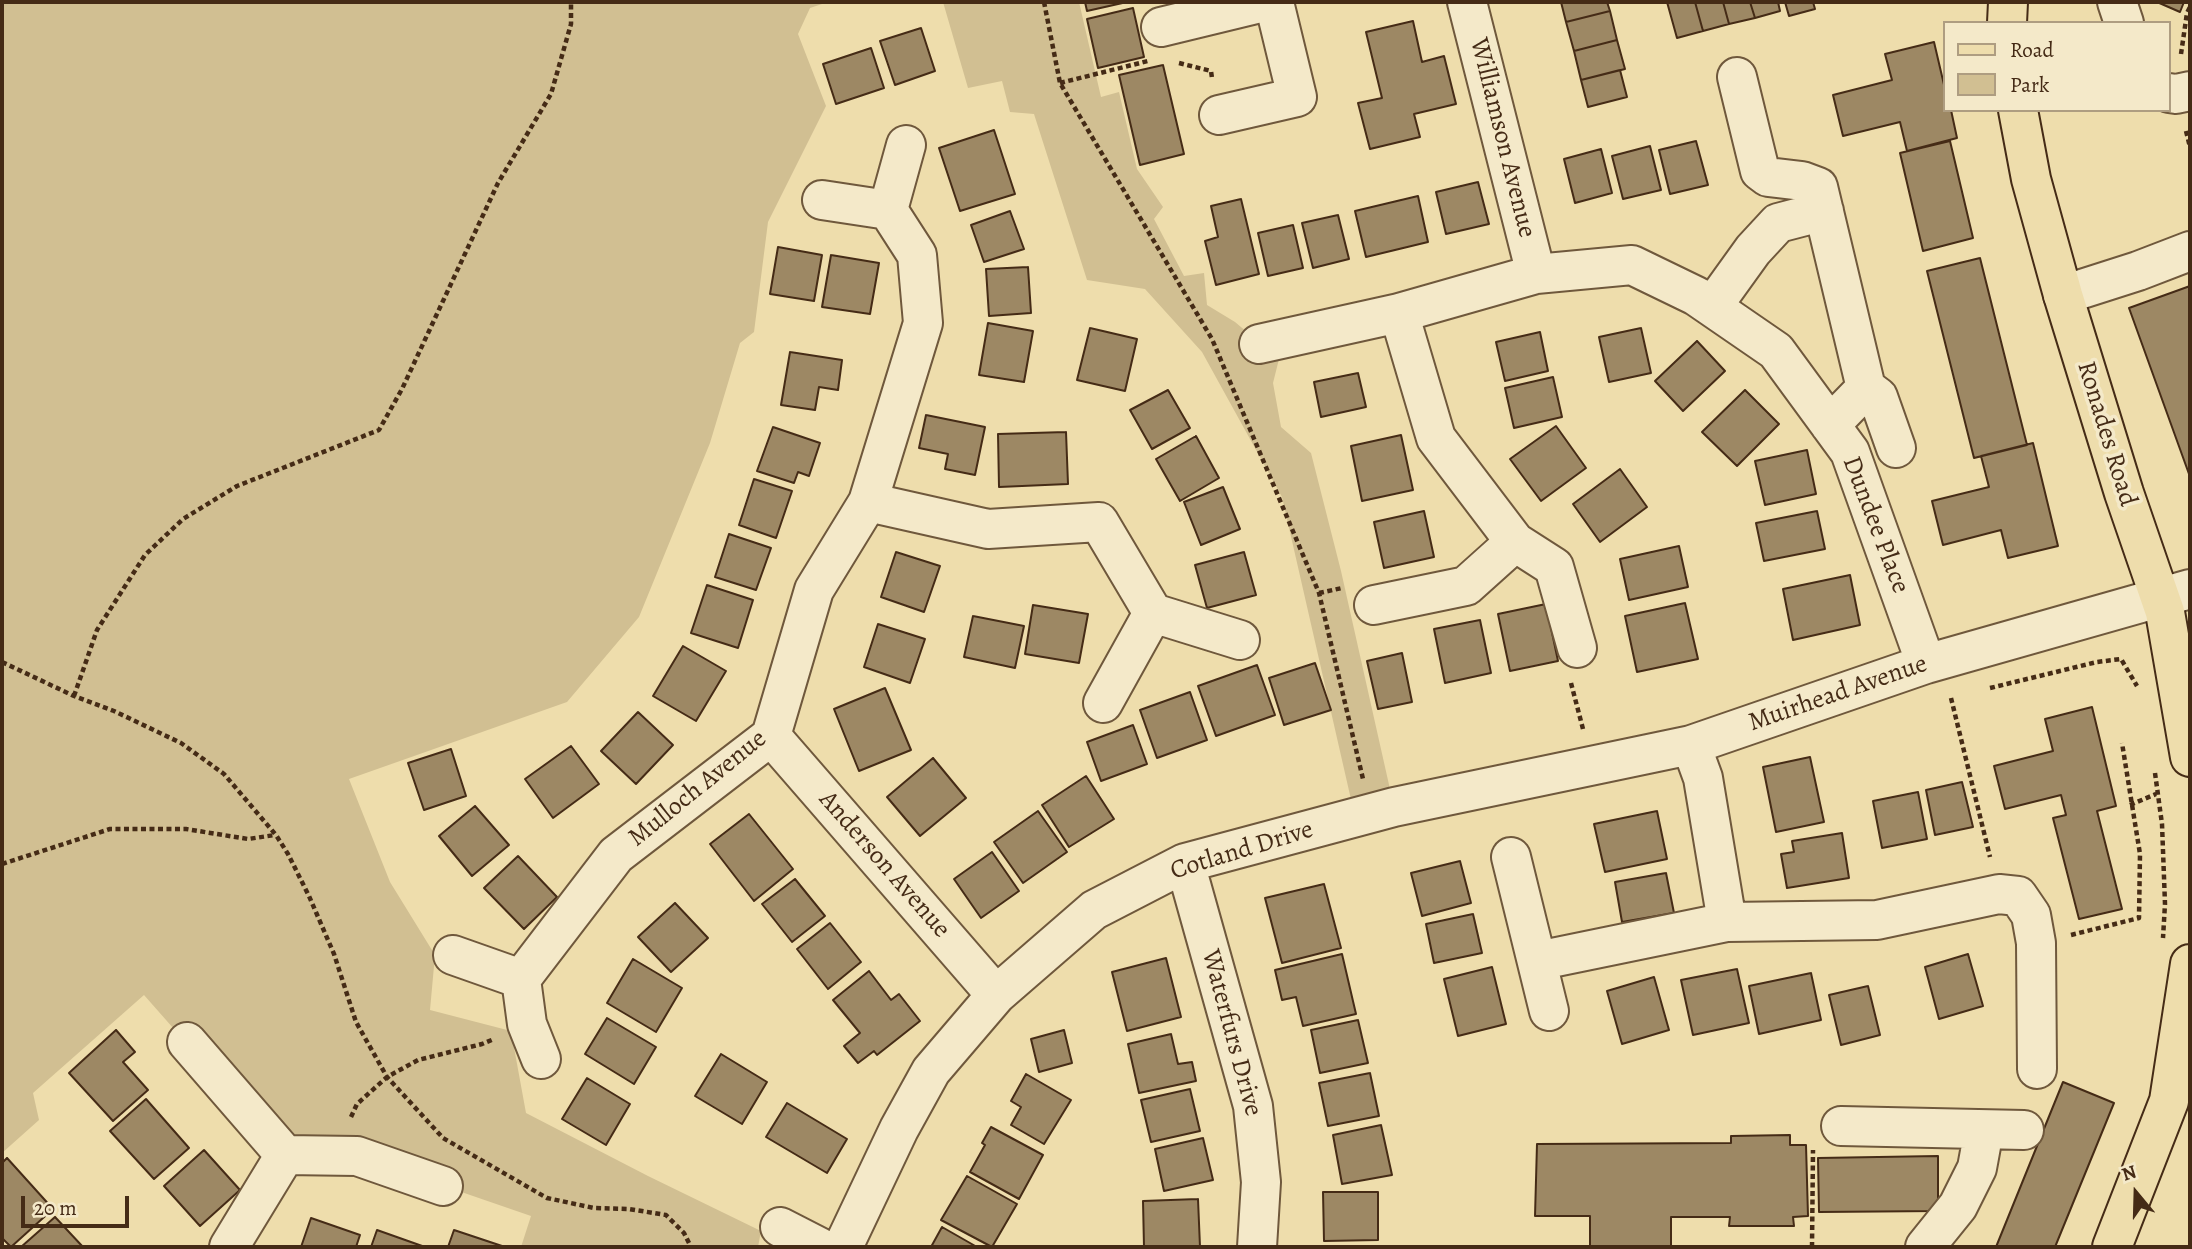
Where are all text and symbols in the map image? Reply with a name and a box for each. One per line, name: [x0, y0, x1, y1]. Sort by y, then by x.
legend: [1944, 21, 2171, 112]
street label: Williamson Avenue: [1462, 35, 1542, 241]
text: Road: [2010, 36, 2054, 64]
text: Park: [2010, 71, 2049, 99]
street label: Ronades Road: [2069, 358, 2143, 510]
street label: Dundee Place: [1835, 452, 1915, 598]
street label: Muirhead Avenue: [1744, 649, 1932, 739]
street label: Mulloch Avenue: [623, 724, 773, 854]
street label: Anderson Avenue: [812, 785, 956, 945]
street label: Cotland Drive: [1167, 815, 1317, 887]
street label: Waterfurs Drive: [1194, 946, 1268, 1120]
north arrow: [2101, 1158, 2171, 1228]
text: N: [2118, 1159, 2140, 1188]
scale bar: [24, 1182, 133, 1226]
text: 20 m: [34, 1194, 77, 1222]

